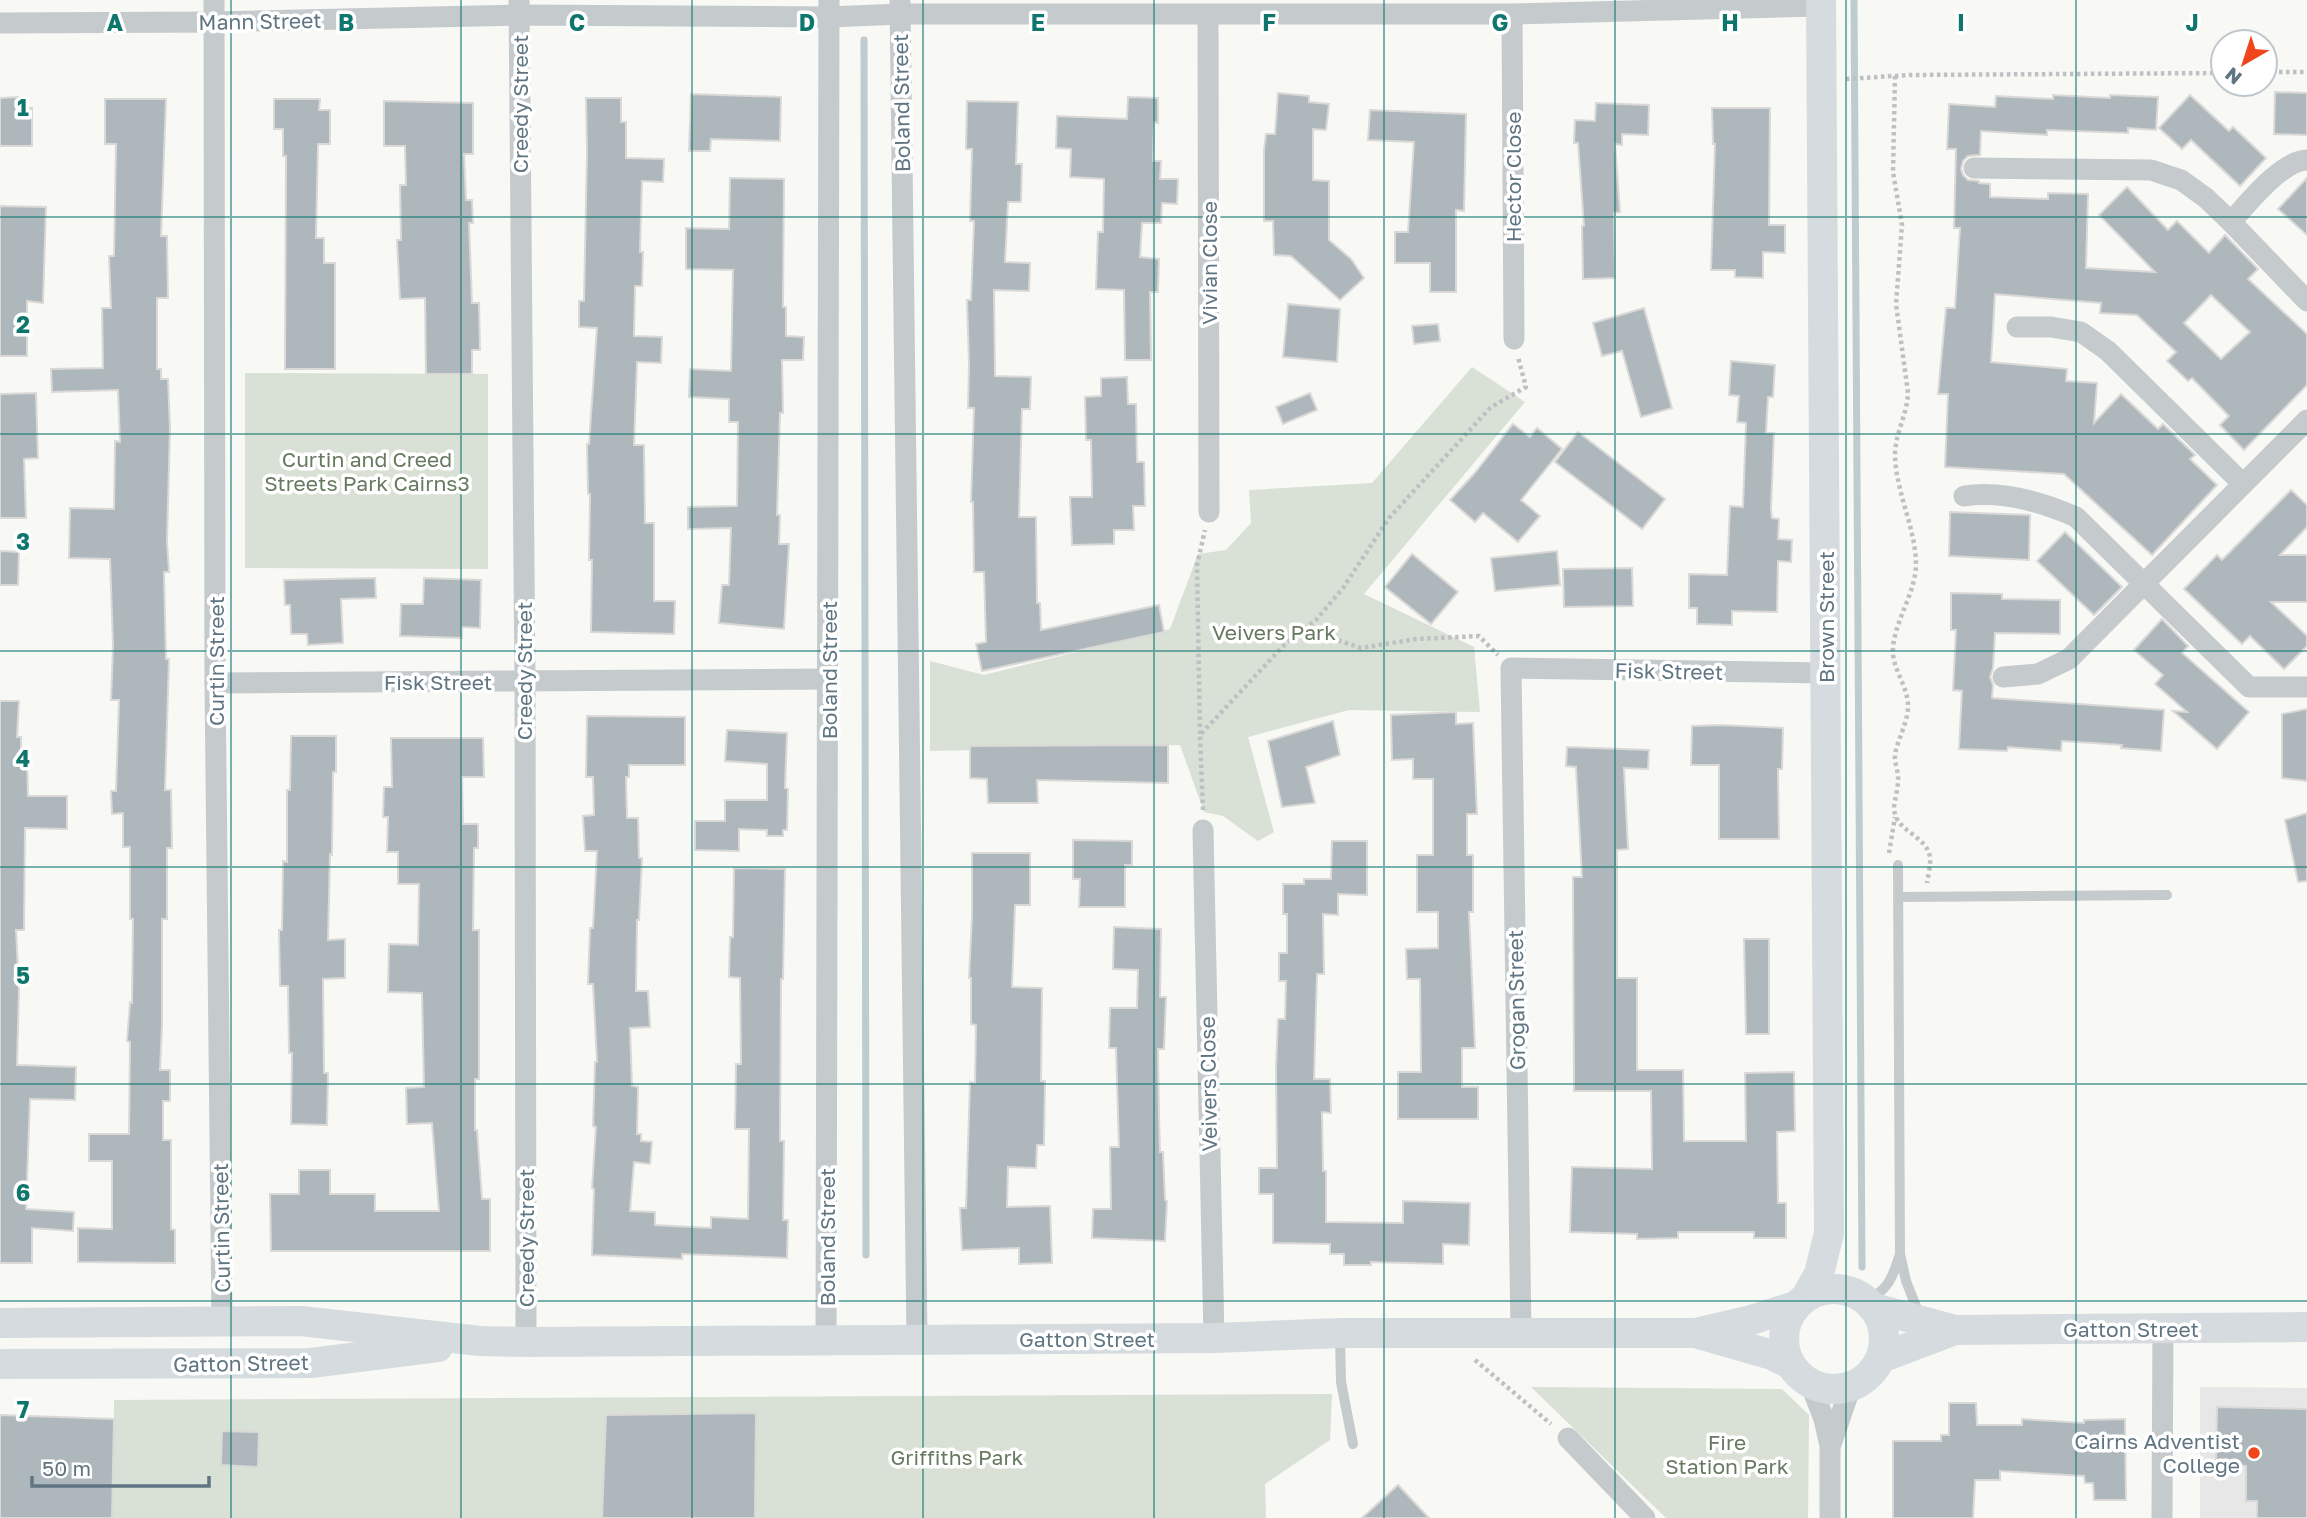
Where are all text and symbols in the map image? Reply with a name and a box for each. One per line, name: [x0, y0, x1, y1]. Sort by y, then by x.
street label: Mann Street: [198, 7, 322, 35]
text: A: [107, 8, 124, 36]
text: B: [338, 8, 354, 36]
text: C: [569, 8, 585, 36]
text: D: [799, 8, 815, 36]
text: E: [1031, 8, 1045, 36]
text: F: [1262, 8, 1276, 36]
text: G: [1492, 8, 1508, 36]
text: H: [1721, 8, 1739, 36]
text: I: [1957, 8, 1965, 36]
text: J: [2185, 8, 2199, 36]
north arrow: [2209, 28, 2279, 98]
street label: Boland Street: [887, 34, 915, 172]
street label: Creedy Street: [507, 35, 533, 173]
text: N: [2220, 63, 2246, 90]
text: 1: [17, 93, 29, 121]
street label: Hector Close: [1500, 112, 1526, 242]
street label: Vivian Close: [1196, 201, 1222, 325]
text: 2: [16, 310, 30, 338]
park label: Curtin and Creed Streets Park Cairns3: [264, 446, 470, 496]
text: 3: [16, 527, 30, 555]
street label: Brown Street: [1813, 551, 1839, 683]
street label: Curtin Street: [203, 596, 229, 726]
street label: Boland Street: [816, 601, 842, 739]
street label: Creedy Street: [511, 602, 537, 740]
park label: Veivers Park: [1212, 619, 1336, 645]
street label: Fisk Street: [1615, 657, 1723, 685]
street label: Fisk Street: [384, 669, 492, 695]
text: 4: [16, 744, 30, 772]
street label: Grogan Street: [1502, 930, 1530, 1070]
text: 5: [16, 961, 30, 989]
street label: Veivers Close: [1194, 1016, 1222, 1152]
street label: Curtin Street: [207, 1163, 235, 1293]
street label: Boland Street: [814, 1168, 840, 1306]
street label: Creedy Street: [513, 1169, 539, 1307]
text: 6: [16, 1178, 30, 1206]
street label: Gatton Street: [2063, 1316, 2199, 1342]
street label: Gatton Street: [1019, 1326, 1155, 1352]
street label: Gatton Street: [173, 1349, 309, 1377]
text: 7: [17, 1395, 29, 1423]
place label: Cairns Adventist College: [2074, 1428, 2240, 1478]
park label: Fire Station Park: [1665, 1429, 1789, 1479]
scale bar: [32, 1444, 208, 1488]
park label: Griffiths Park: [891, 1444, 1024, 1470]
marker: Cairns Adventist College: [2246, 1445, 2262, 1461]
text: 50 m: [42, 1455, 91, 1481]

